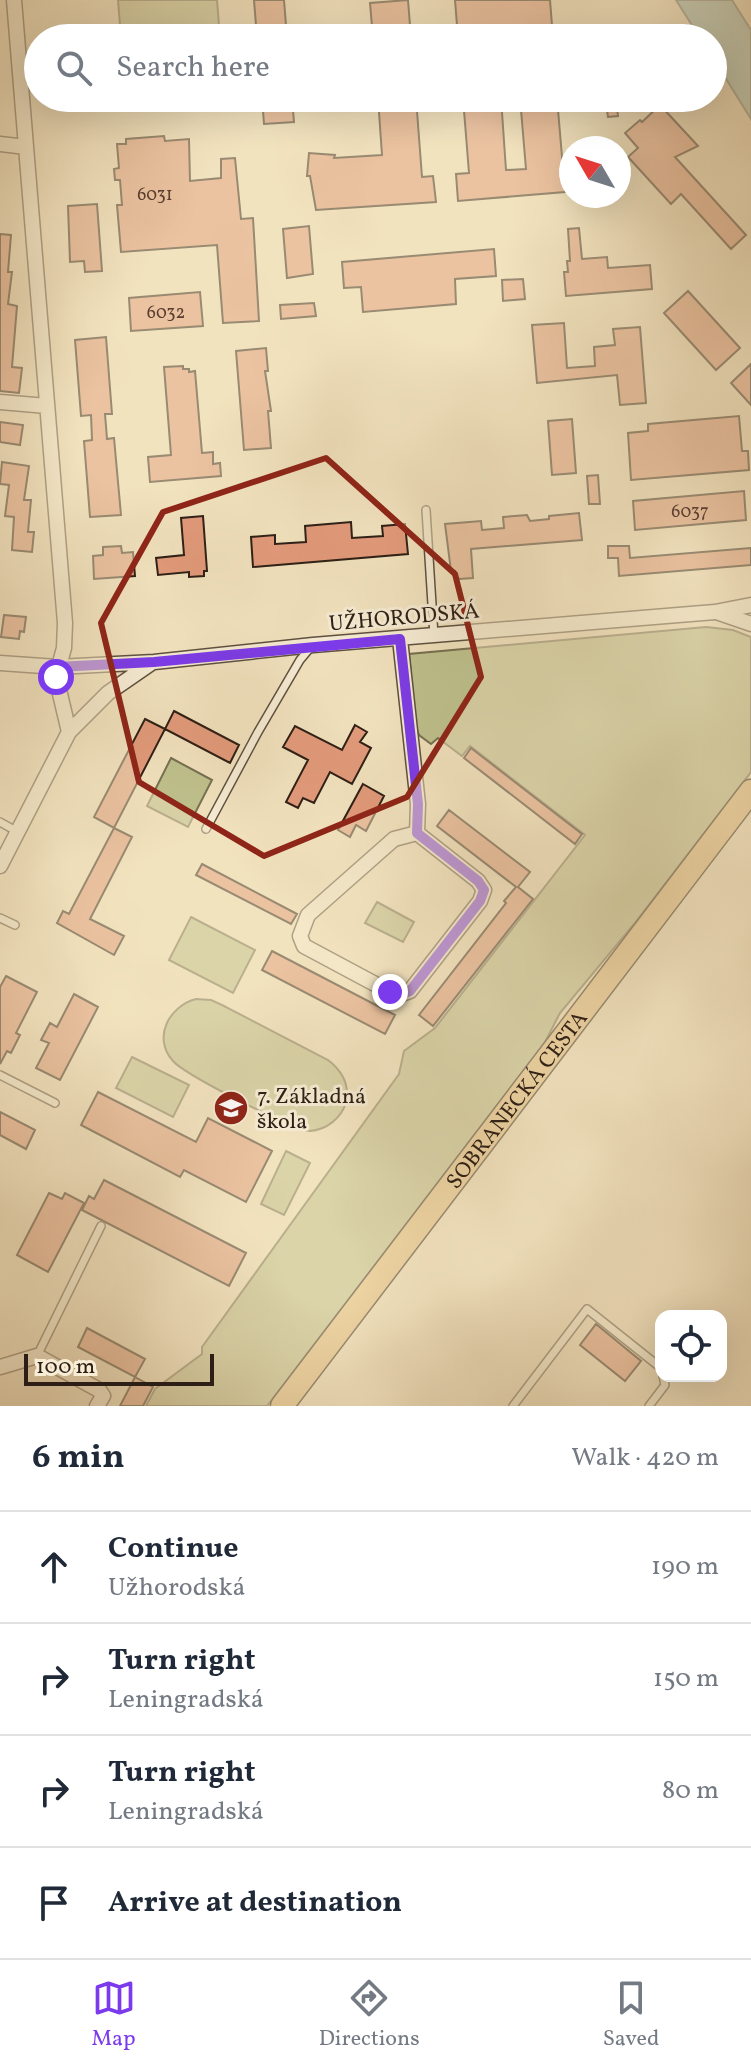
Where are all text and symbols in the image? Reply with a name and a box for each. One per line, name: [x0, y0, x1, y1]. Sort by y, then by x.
search box: [24, 24, 727, 112]
icon: search: [52, 46, 96, 90]
text: Search here: [116, 47, 270, 89]
north arrow: [559, 136, 631, 208]
house number: 6031: [137, 183, 173, 208]
house number: 6032: [147, 301, 185, 326]
house number: 6037: [671, 500, 709, 525]
street label: UŽHORODSKÁ: [328, 596, 481, 641]
route start: [38, 659, 74, 695]
route end: [372, 974, 408, 1010]
street label: SOBRANECKÁ CESTA: [440, 1005, 596, 1196]
place label: 7. Základná škola: [257, 1082, 366, 1138]
school or university icon: 7. Základná škola: [212, 1089, 250, 1127]
map controls: [655, 1310, 727, 1382]
button: locate: [655, 1310, 727, 1382]
scale bar: [24, 1350, 214, 1386]
text: 100 m: [36, 1352, 95, 1383]
text: 6 min: [32, 1435, 125, 1482]
text: Walk · 420 m: [571, 1440, 719, 1476]
text: Continue: [108, 1528, 239, 1570]
icon: ahead: [32, 1545, 76, 1589]
text: 190 m: [651, 1549, 719, 1585]
text: Užhorodská: [108, 1570, 246, 1606]
text: Turn right: [108, 1640, 256, 1682]
icon: right: [32, 1657, 76, 1701]
text: 150 m: [653, 1661, 719, 1697]
text: Leningradská: [108, 1682, 264, 1718]
text: Turn right: [108, 1752, 256, 1794]
icon: right: [32, 1769, 76, 1813]
text: 80 m: [662, 1773, 719, 1809]
text: Leningradská: [108, 1794, 264, 1830]
icon: arrive: [32, 1881, 76, 1925]
text: Arrive at destination: [108, 1882, 402, 1924]
tab: Map: [92, 1976, 136, 2055]
tab: Directions: [319, 1976, 420, 2055]
tab: Saved: [603, 1976, 659, 2055]

